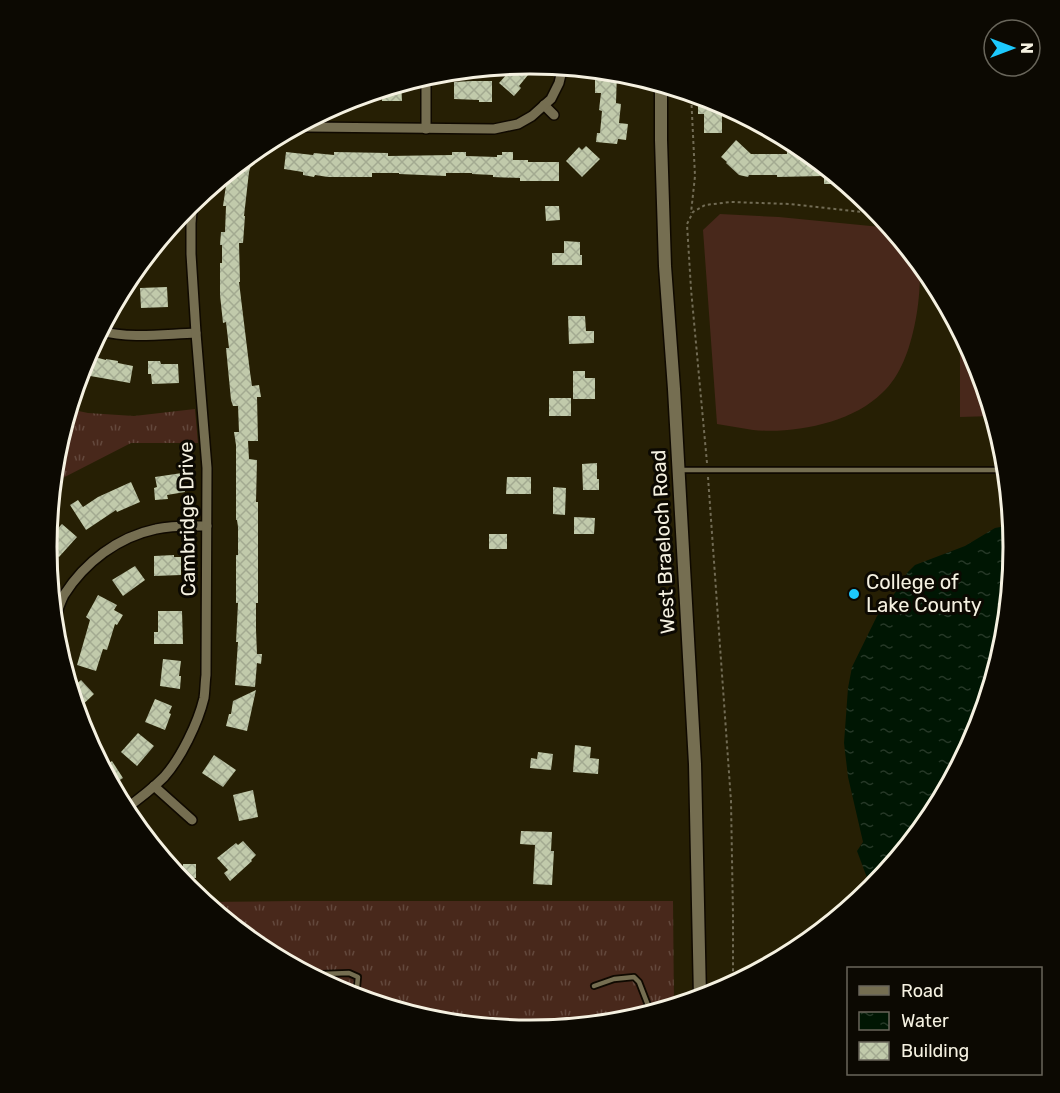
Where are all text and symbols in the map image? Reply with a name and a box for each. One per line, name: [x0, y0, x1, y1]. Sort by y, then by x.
north arrow: [982, 18, 1042, 78]
text: N: [1017, 42, 1036, 54]
street label: Cambridge Drive: [174, 442, 200, 596]
street label: West Braeloch Road: [646, 449, 680, 635]
place label: College of Lake County: [866, 570, 982, 617]
marker: College of Lake County: [847, 587, 861, 601]
legend: [847, 967, 1042, 1075]
text: Road: [901, 980, 944, 1002]
text: Water: [901, 1010, 949, 1032]
text: Building: [901, 1040, 969, 1062]

